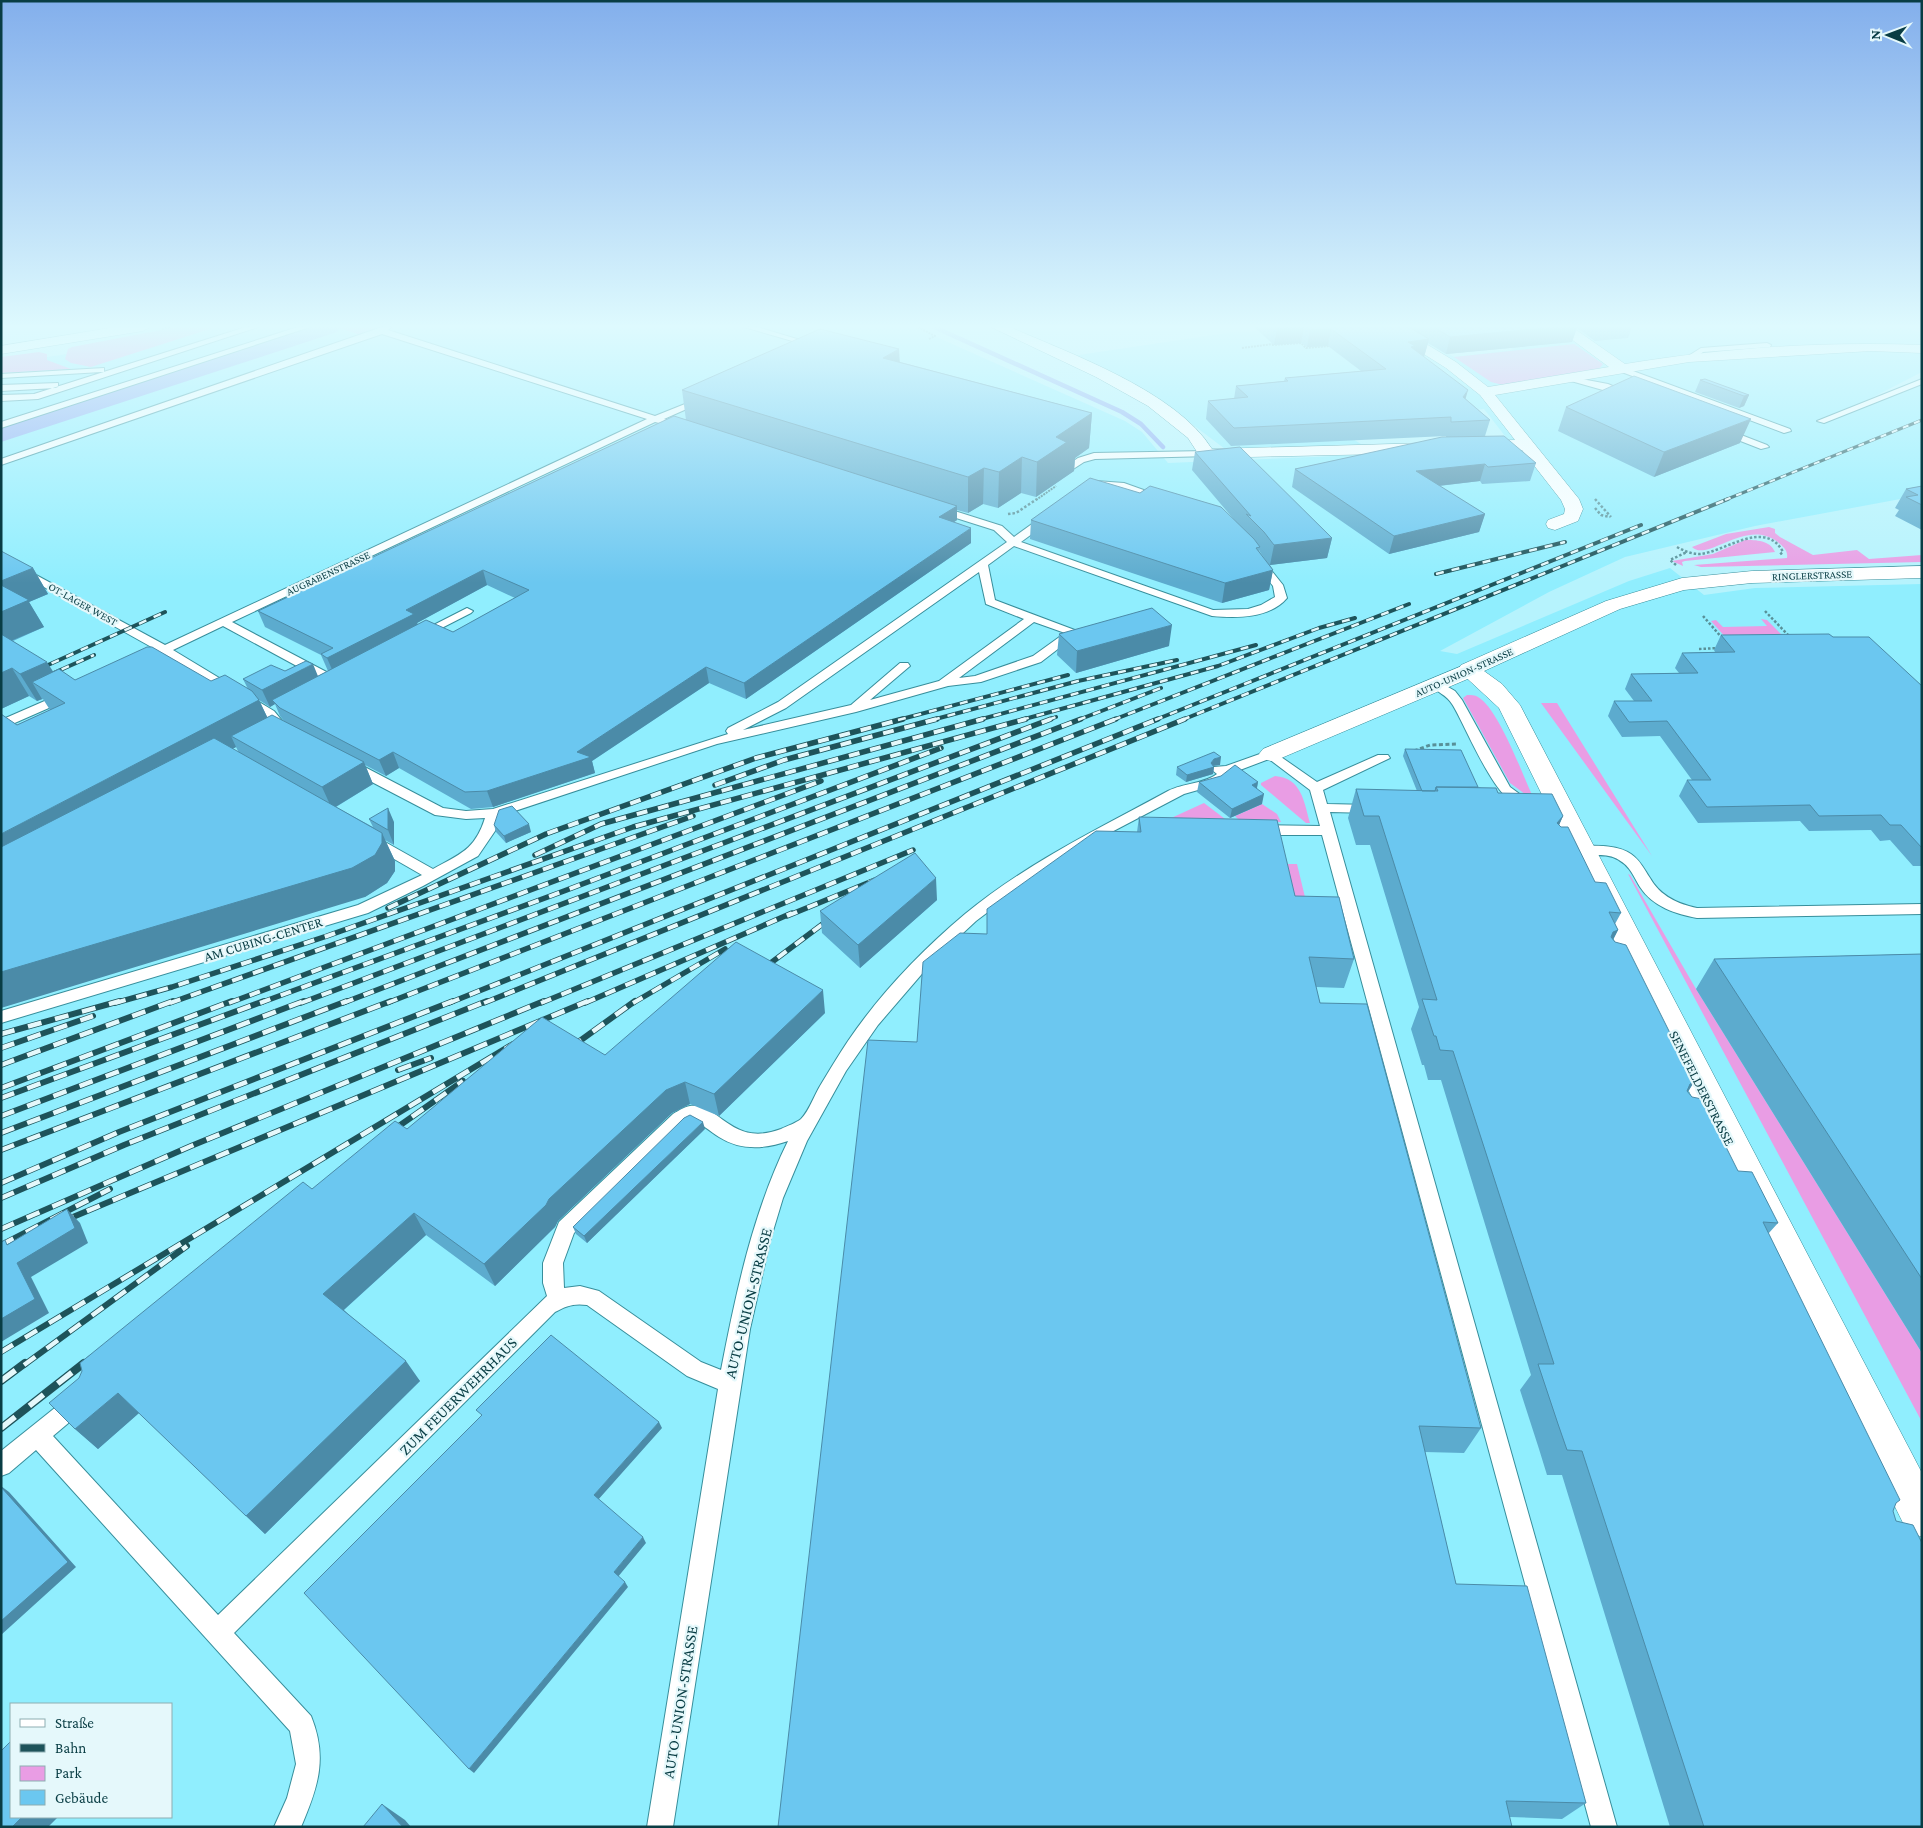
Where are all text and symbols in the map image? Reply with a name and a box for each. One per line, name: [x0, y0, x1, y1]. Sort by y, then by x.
north arrow: [1863, 10, 1913, 60]
text: N: [1867, 29, 1883, 40]
street label: AUGRABENSTRASSE: [284, 548, 372, 598]
street label: RINGLERSTRASSE: [1772, 568, 1852, 582]
street label: OT-LAGER WEST: [46, 580, 120, 628]
street label: AUTO-UNION-STRASSE: [1413, 645, 1515, 699]
street label: AM CUBING-CENTER: [202, 913, 324, 965]
street label: SENEFELDERSTRASSE: [1666, 1028, 1738, 1149]
street label: AUTO-UNION-STRASSE: [721, 1226, 775, 1380]
street label: ZUM FEUERWEHRHAUS: [396, 1334, 520, 1458]
street label: AUTO-UNION-STRASSE: [660, 1624, 701, 1780]
legend: [10, 1703, 172, 1818]
text: Straße: [55, 1715, 94, 1731]
text: Bahn: [55, 1740, 86, 1756]
text: Park: [55, 1765, 82, 1781]
text: Gebäude: [55, 1790, 109, 1806]

